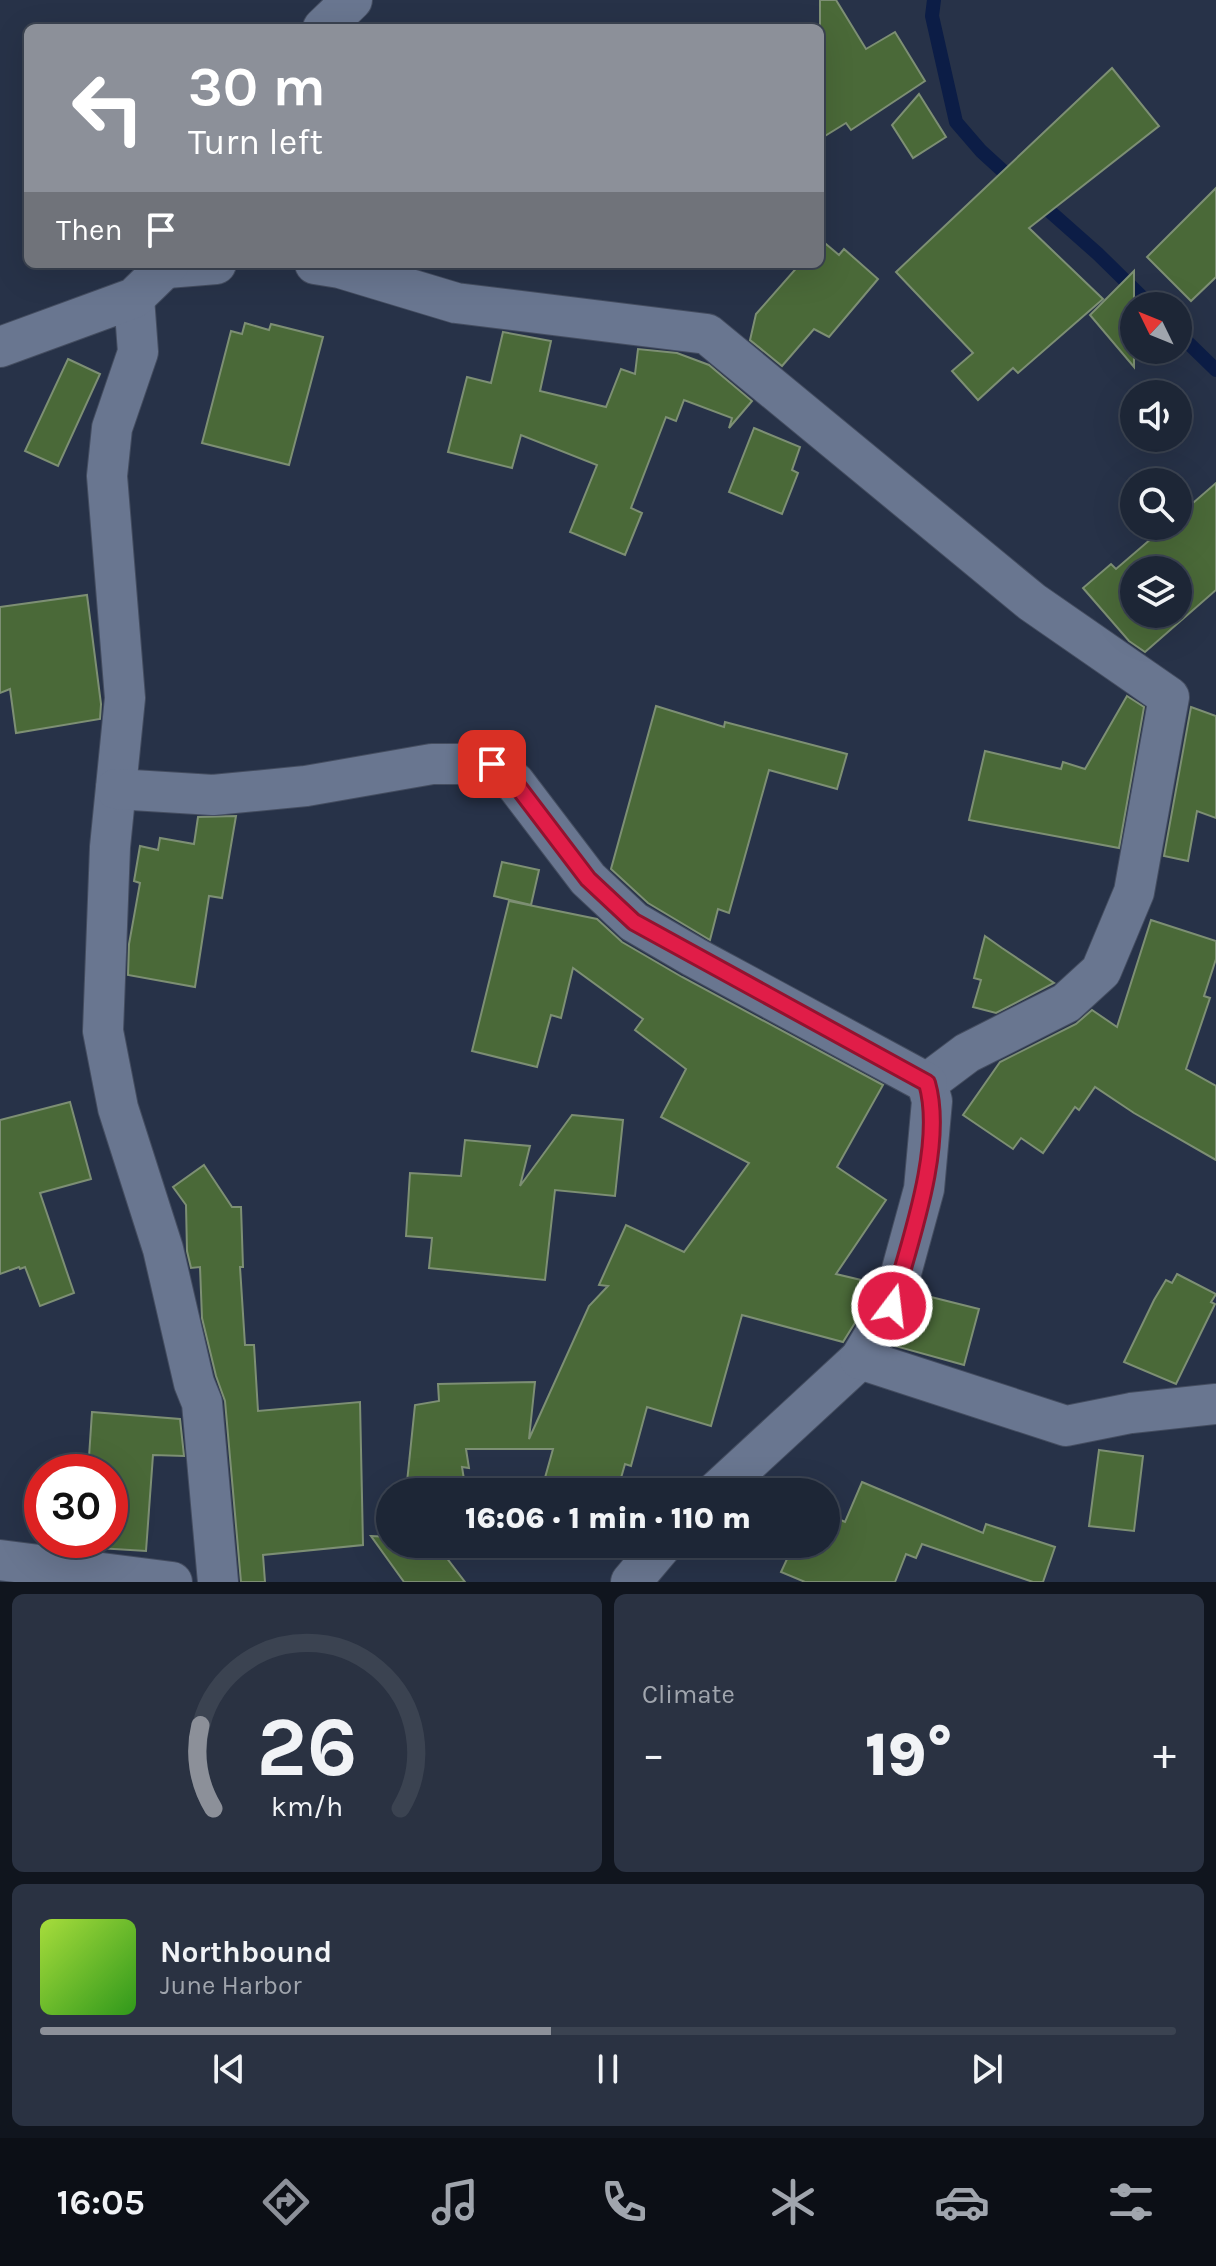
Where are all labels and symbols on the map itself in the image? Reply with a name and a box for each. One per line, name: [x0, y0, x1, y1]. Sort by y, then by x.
north arrow: [1120, 292, 1192, 364]
pin: [458, 730, 526, 798]
position arrow: [850, 1264, 934, 1348]
speed limit sign: 30: [24, 1454, 128, 1558]

